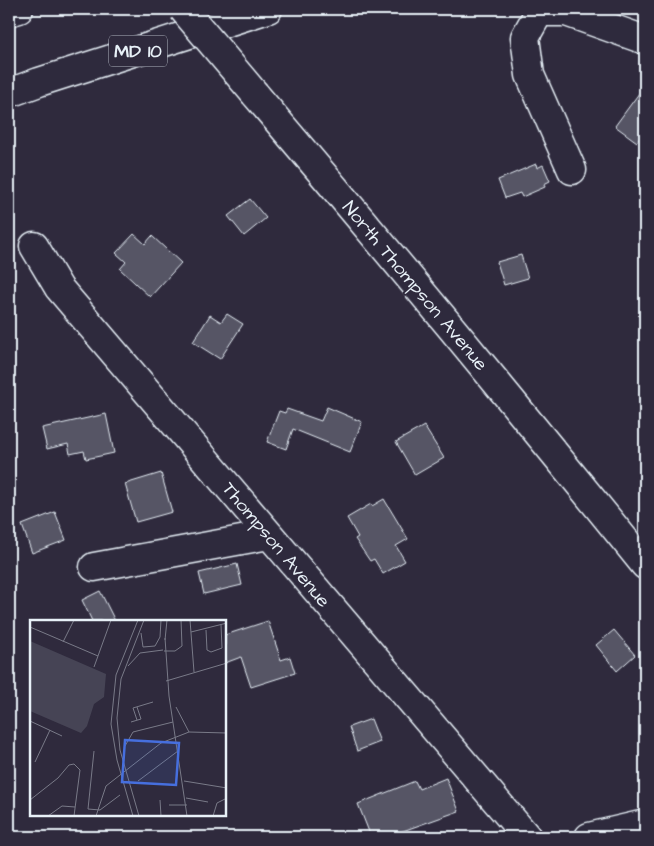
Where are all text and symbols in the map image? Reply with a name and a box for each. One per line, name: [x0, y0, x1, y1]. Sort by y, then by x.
road number: MD 10: [109, 36, 167, 66]
street label: North Thompson Avenue: [336, 195, 494, 377]
street label: Thompson Avenue: [215, 476, 336, 614]
inset map: [30, 620, 226, 816]

